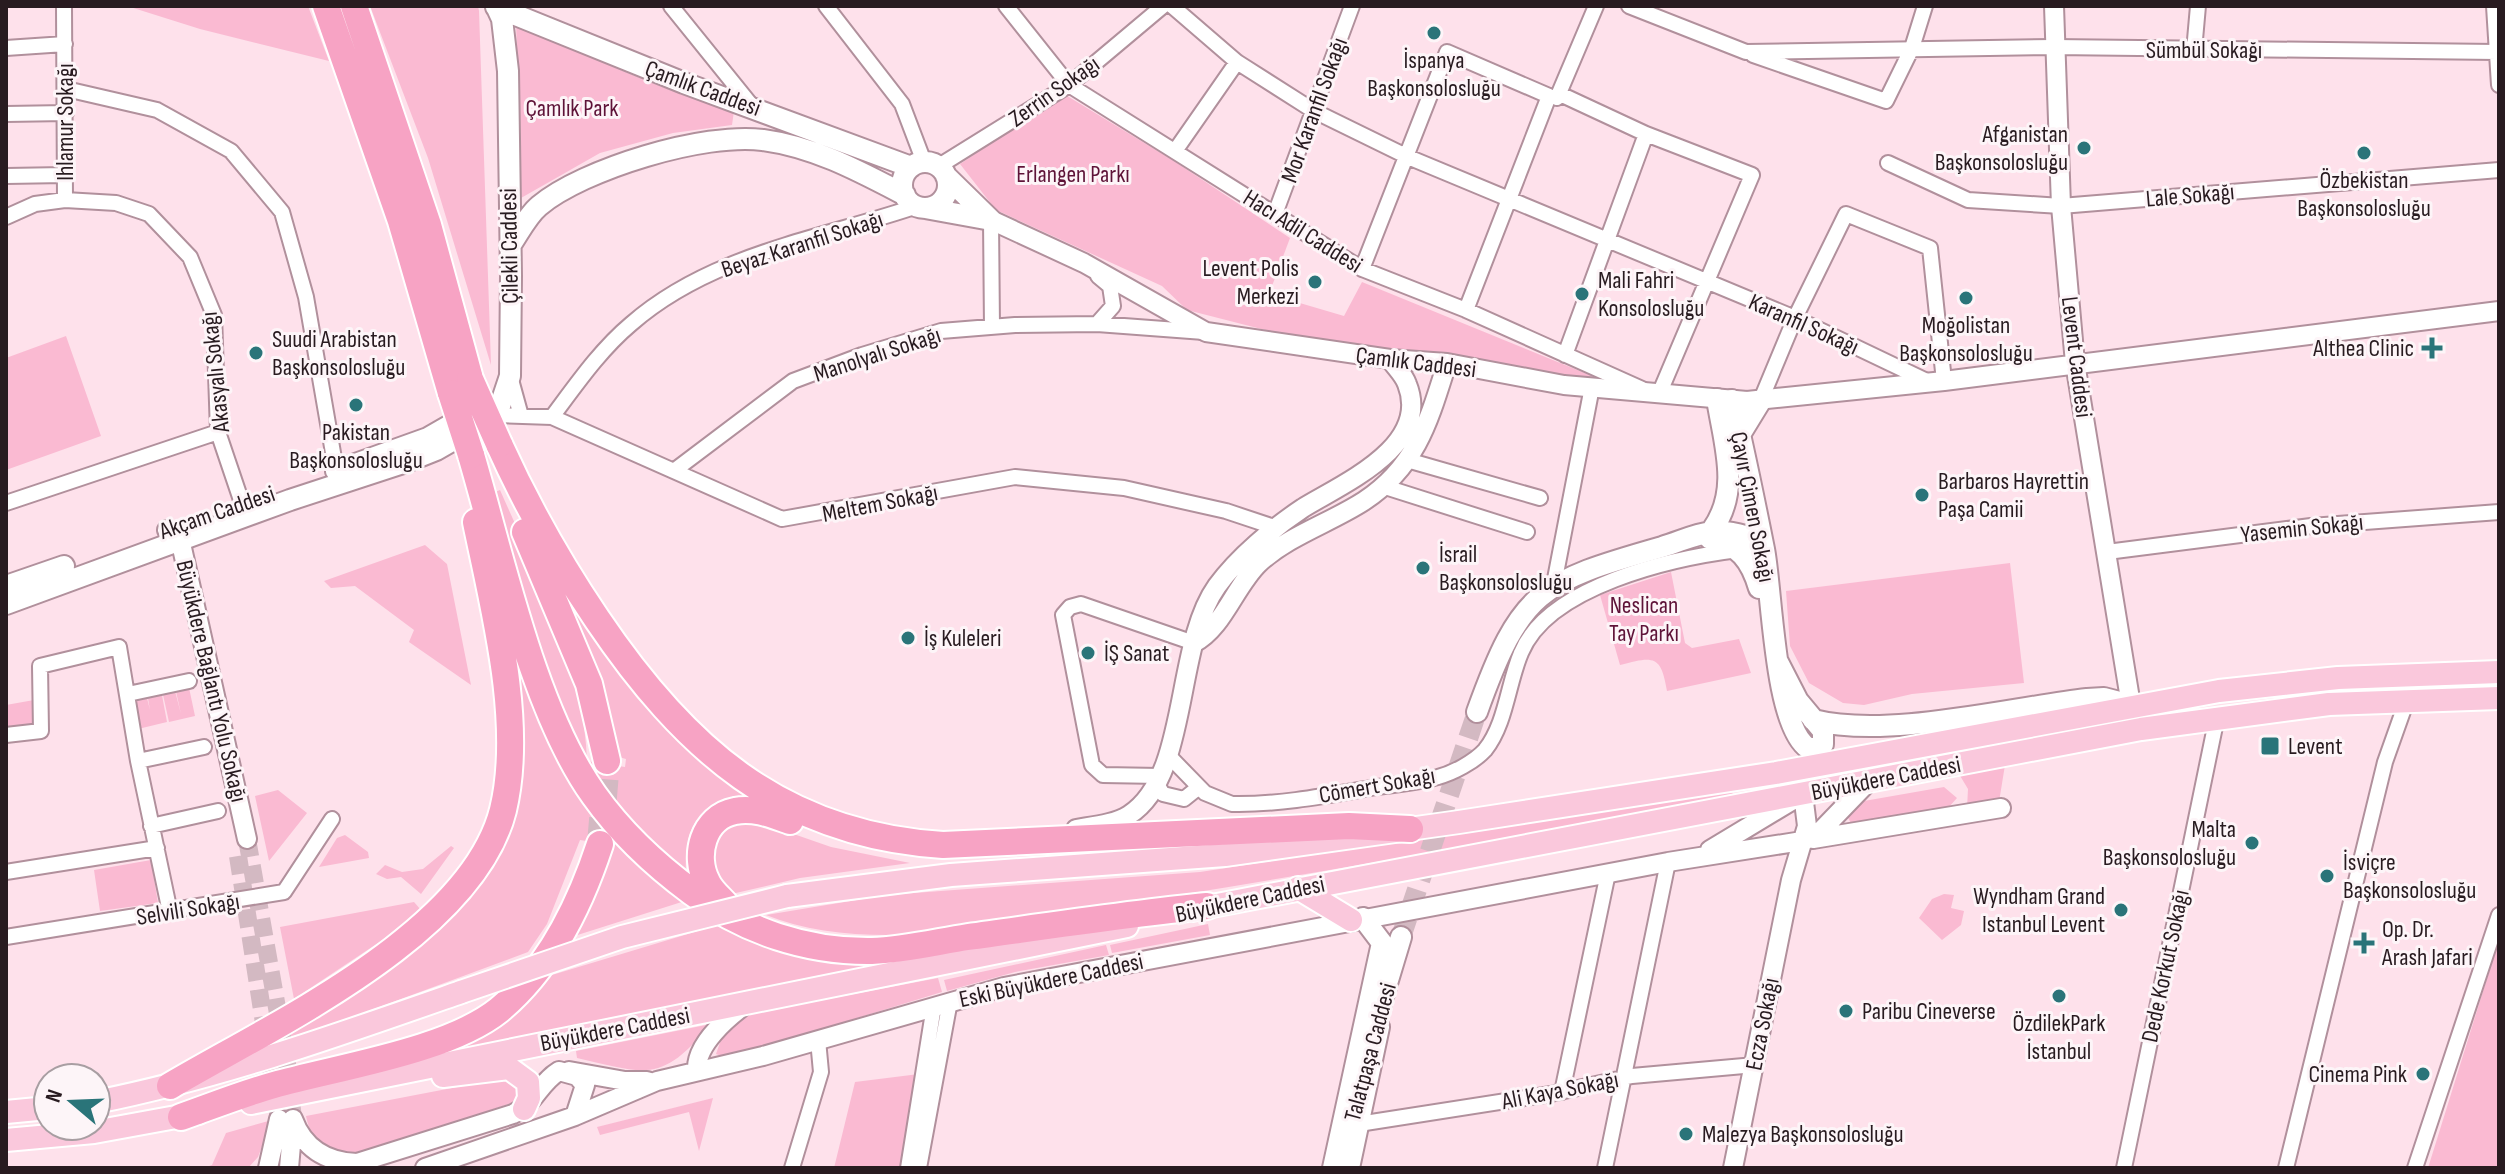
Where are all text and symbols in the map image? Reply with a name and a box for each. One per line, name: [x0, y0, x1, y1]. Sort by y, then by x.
marker: İspanya Başkonsolosluğu: [1425, 24, 1443, 42]
street label: Mor Karanfil Sokağı: [1275, 34, 1354, 187]
street label: Sümbül Sokağı: [2146, 36, 2262, 65]
place label: İspanya Başkonsolosluğu: [1367, 46, 1501, 103]
street label: Zerrin Sokağı: [1003, 50, 1105, 133]
street label: Çamlık Caddesi: [641, 54, 765, 123]
street label: Ihlamur Sokağı: [51, 63, 80, 181]
park label: Çamlık Park: [526, 94, 618, 123]
place label: Afganistan Başkonsolosluğu: [1935, 120, 2068, 177]
marker: Afganistan Başkonsolosluğu: [2075, 139, 2093, 157]
marker: Özbekistan Başkonsolosluğu: [2355, 144, 2373, 162]
park label: Erlangen Parkı: [1016, 160, 1130, 189]
place label: Özbekistan Başkonsolosluğu: [2297, 166, 2431, 223]
street label: Lale Sokağı: [2145, 177, 2236, 214]
street label: Hacı Adil Caddesi: [1238, 183, 1368, 280]
street label: Çilekli Caddesi: [494, 188, 525, 304]
street label: Beyaz Karanfil Sokağı: [718, 205, 887, 284]
place label: Levent Polis Merkezi: [1202, 254, 1299, 311]
place label: Mali Fahri Konsolosluğu: [1598, 266, 1704, 323]
marker: Levent Polis Merkezi: [1306, 273, 1324, 291]
marker: Mali Fahri Konsolosluğu: [1573, 285, 1591, 303]
street label: Karanfil Sokağı: [1744, 287, 1863, 362]
marker: Moğolistan Başkonsolosluğu: [1957, 289, 1975, 307]
street label: Levent Caddesi: [2055, 295, 2098, 419]
street label: Akasyalı Sokağı: [195, 310, 236, 435]
place label: Moğolistan Başkonsolosluğu: [1899, 311, 2033, 368]
street label: Manolyalı Sokağı: [810, 320, 944, 389]
place label: Suudi Arabistan Başkonsolosluğu: [272, 325, 405, 382]
place label: Althea Clinic: [2312, 334, 2414, 363]
marker: Althea Clinic: [2421, 337, 2443, 359]
street label: Çamlık Caddesi: [1354, 341, 1478, 384]
marker: Suudi Arabistan Başkonsolosluğu: [247, 344, 265, 362]
marker: Pakistan Başkonsolosluğu: [347, 396, 365, 414]
place label: Pakistan Başkonsolosluğu: [289, 418, 423, 475]
street label: Çayır Çimen Sokağı: [1724, 429, 1781, 585]
place label: Barbaros Hayrettin Paşa Camii: [1938, 467, 2089, 524]
street label: Meltem Sokağı: [820, 478, 940, 529]
street label: Akçam Caddesi: [155, 479, 279, 546]
marker: Barbaros Hayrettin Paşa Camii: [1913, 486, 1931, 504]
street label: Yasemin Sokağı: [2239, 508, 2365, 549]
place label: İsrail Başkonsolosluğu: [1439, 540, 1572, 597]
street label: Büyükdere Bağlantı Yolu Sokağı: [170, 557, 253, 805]
marker: İsrail Başkonsolosluğu: [1414, 559, 1432, 577]
park label: Neslican Tay Parkı: [1609, 591, 1679, 648]
place label: İş Kuleleri: [924, 624, 1001, 653]
marker: İş Kuleleri: [899, 629, 917, 647]
place label: İŞ Sanat: [1104, 639, 1169, 668]
marker: İŞ Sanat: [1079, 644, 1097, 662]
place label: Levent: [2288, 732, 2343, 761]
marker: Levent: [2259, 735, 2281, 757]
street label: Büyükdere Caddesi: [1809, 750, 1963, 807]
street label: Cömert Sokağı: [1317, 761, 1437, 810]
place label: Malta Başkonsolosluğu: [2103, 815, 2236, 872]
marker: Malta Başkonsolosluğu: [2243, 834, 2261, 852]
place label: İsviçre Başkonsolosluğu: [2343, 848, 2476, 905]
marker: İsviçre Başkonsolosluğu: [2318, 867, 2336, 885]
street label: Büyükdere Caddesi: [1173, 870, 1327, 929]
place label: Wyndham Grand Istanbul Levent: [1973, 882, 2105, 939]
street label: Selvili Sokağı: [134, 887, 242, 932]
street label: Dede Korkut Sokağı: [2135, 887, 2196, 1045]
marker: Wyndham Grand Istanbul Levent: [2112, 901, 2130, 919]
place label: Op. Dr. Arash Jafari: [2381, 915, 2473, 972]
marker: Op. Dr. Arash Jafari: [2353, 932, 2375, 954]
street label: Eski Büyükdere Caddesi: [956, 947, 1146, 1014]
street label: Ecza Sokağı: [1739, 975, 1786, 1073]
street label: Talatpaşa Caddesi: [1338, 980, 1403, 1125]
marker: ÖzdilekPark İstanbul: [2050, 987, 2068, 1005]
place label: Paribu Cineverse: [1862, 997, 1996, 1026]
street label: Büyükdere Caddesi: [538, 1001, 692, 1058]
marker: Paribu Cineverse: [1837, 1002, 1855, 1020]
place label: ÖzdilekPark İstanbul: [2013, 1009, 2105, 1066]
place label: Cinema Pink: [2308, 1060, 2407, 1089]
north arrow: [32, 1062, 112, 1142]
street label: Ali Kaya Sokağı: [1498, 1065, 1621, 1116]
marker: Cinema Pink: [2414, 1065, 2432, 1083]
text: N: [40, 1086, 69, 1106]
place label: Malezya Başkonsolosluğu: [1702, 1120, 1904, 1149]
marker: Malezya Başkonsolosluğu: [1677, 1125, 1695, 1143]

